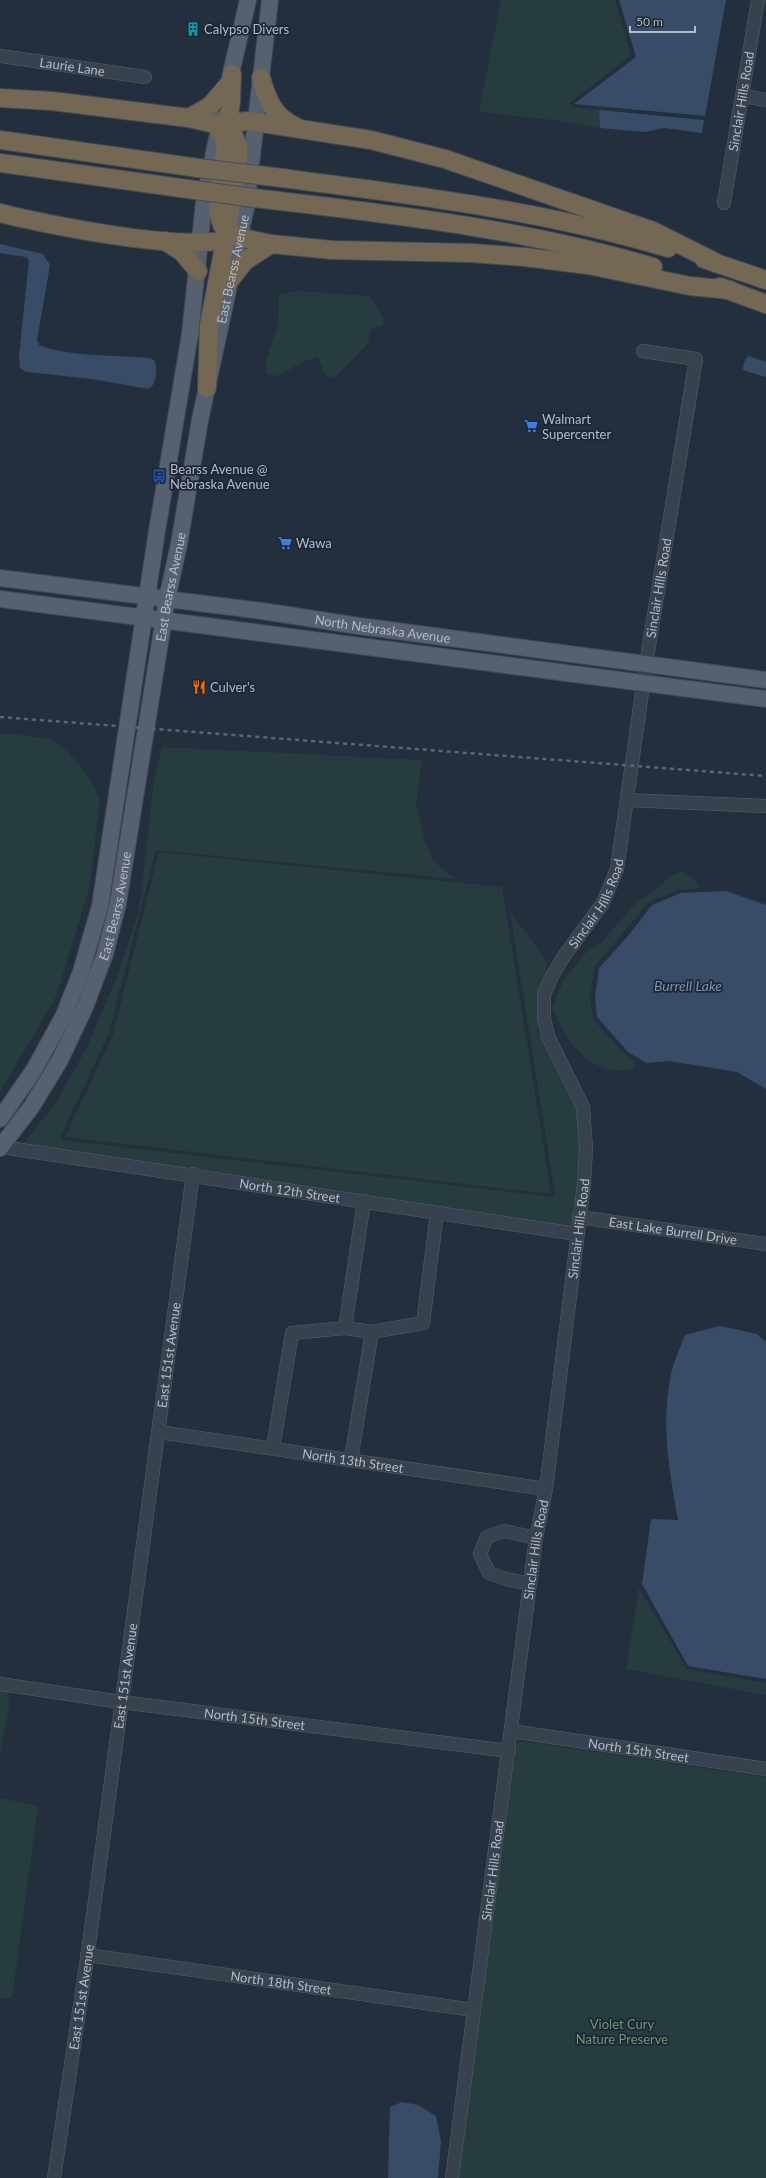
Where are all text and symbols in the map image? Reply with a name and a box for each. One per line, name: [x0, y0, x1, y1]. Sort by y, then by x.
scale bar: [630, 8, 695, 34]
text: 50 m: [636, 14, 663, 29]
building icon: Calypso Divers: [185, 21, 201, 37]
place label: Calypso Divers: [204, 21, 289, 37]
street label: Sinclair Hills Road: [725, 50, 757, 153]
street label: Laurie Lane: [39, 54, 106, 79]
street label: East Bearss Avenue: [213, 213, 252, 325]
place label: Walmart Supercenter: [542, 411, 611, 442]
supermarket icon: Walmart Supercenter: [523, 418, 539, 434]
place label: Bearss Avenue @ Nebraska Avenue: [170, 461, 270, 492]
bus stop icon: Bearss Avenue @ Nebraska Avenue: [151, 468, 167, 484]
street label: East Bearss Avenue: [152, 531, 189, 643]
supermarket icon: Wawa: [277, 535, 293, 551]
place label: Wawa: [296, 535, 332, 551]
street label: Sinclair Hills Road: [642, 537, 674, 639]
street label: North Nebraska Avenue: [314, 611, 452, 646]
restaurant icon: Culver's: [191, 679, 207, 695]
place label: Culver's: [210, 679, 256, 695]
street label: East Bearss Avenue: [95, 850, 134, 963]
street label: Sinclair Hills Road: [565, 858, 626, 951]
water label: Burrell Lake: [654, 977, 722, 994]
street label: North 12th Street: [238, 1175, 342, 1206]
street label: Sinclair Hills Road: [564, 1178, 592, 1280]
street label: East Lake Burrell Drive: [608, 1213, 738, 1248]
street label: East 151st Avenue: [154, 1301, 184, 1409]
street label: North 13th Street: [301, 1445, 405, 1476]
street label: Sinclair Hills Road: [520, 1498, 552, 1601]
street label: East 151st Avenue: [110, 1622, 140, 1730]
street label: North 15th Street: [203, 1705, 306, 1733]
street label: North 15th Street: [587, 1735, 690, 1765]
street label: Sinclair Hills Road: [478, 1820, 507, 1922]
street label: East 151st Avenue: [65, 1943, 97, 2051]
street label: North 18th Street: [230, 1967, 333, 1998]
park label: Violet Cury Nature Preserve: [576, 2016, 668, 2047]

